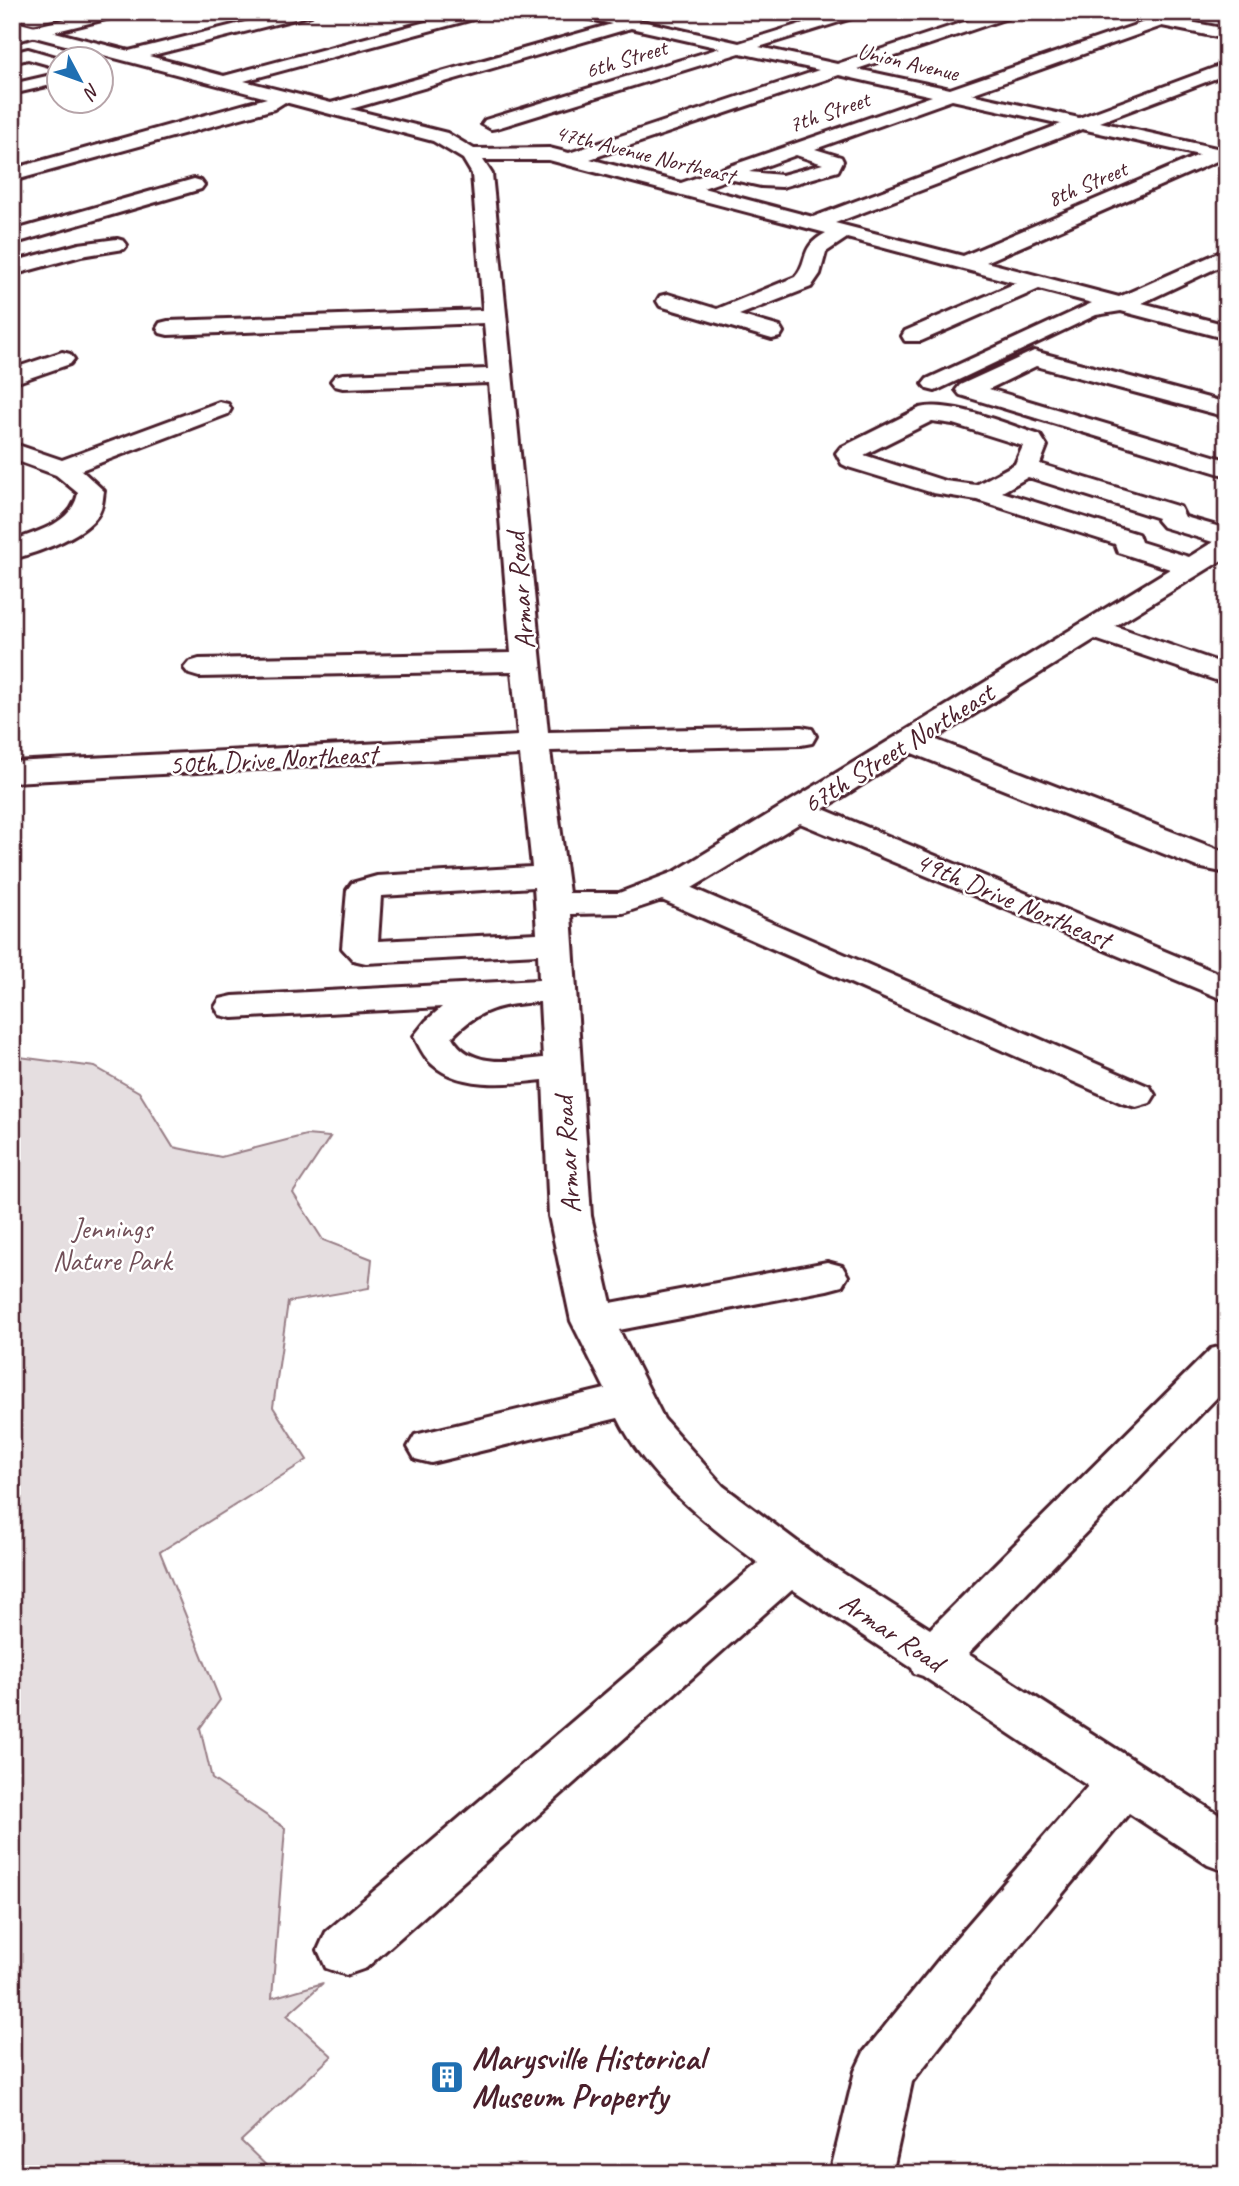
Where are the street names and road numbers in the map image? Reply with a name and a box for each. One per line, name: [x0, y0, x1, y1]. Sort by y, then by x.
street label: 6th Street: [582, 32, 672, 85]
street label: Union Avenue: [855, 36, 963, 88]
street label: 7th Street: [785, 84, 876, 139]
street label: 47th Avenue Northeast: [552, 118, 741, 191]
street label: 8th Street: [1043, 153, 1133, 214]
street label: Armar Road: [497, 527, 543, 651]
street label: 67th Street Northeast: [796, 674, 1002, 821]
street label: 50th Drive Northeast: [168, 736, 382, 782]
street label: 49th Drive Northeast: [910, 843, 1119, 958]
street label: Armar Road: [545, 1091, 589, 1215]
street label: Armar Road: [834, 1585, 954, 1682]

